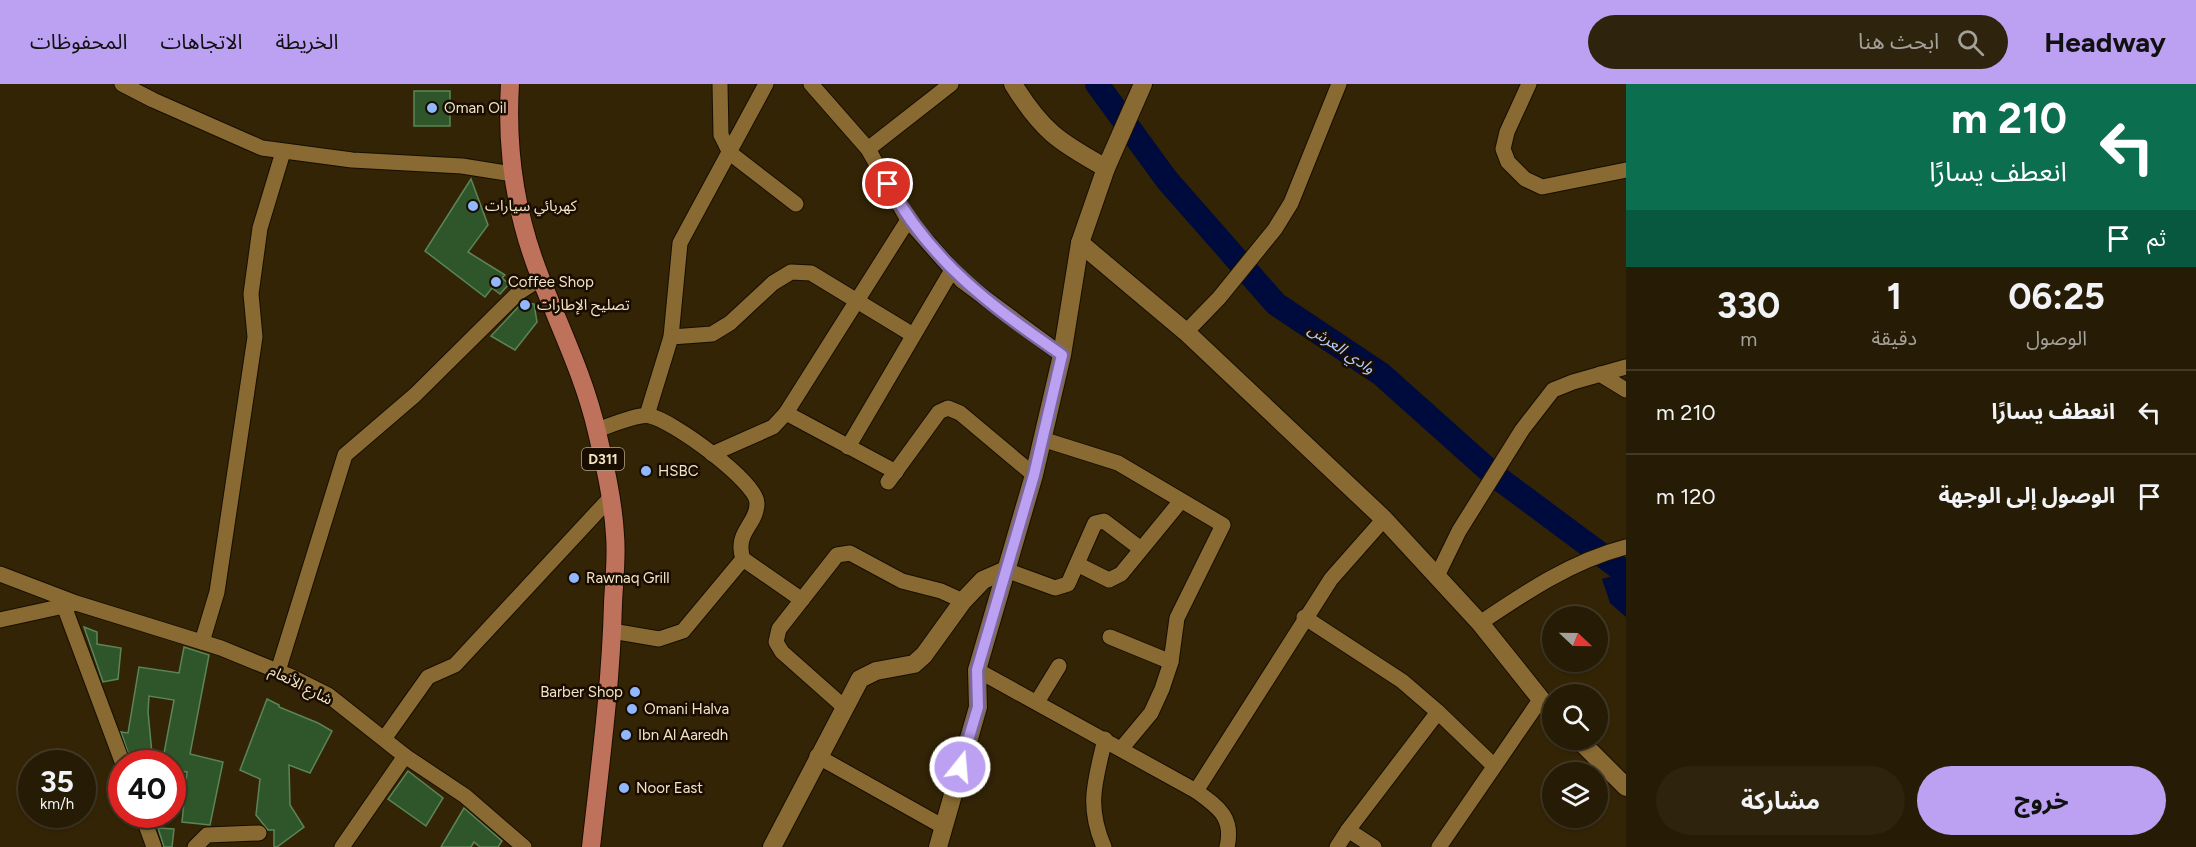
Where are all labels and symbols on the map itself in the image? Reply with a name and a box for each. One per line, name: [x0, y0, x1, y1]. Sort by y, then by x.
place label: Oman Oil: [444, 99, 507, 117]
marker: Oman Oil: [425, 101, 439, 115]
pin: [862, 158, 913, 209]
place label: كهربائي سيارات: [485, 197, 578, 217]
marker: كهربائي سيارات: [466, 199, 480, 213]
place label: Coffee Shop: [508, 273, 594, 291]
marker: Coffee Shop: [489, 275, 503, 289]
place label: تصليح الإطارات: [537, 296, 630, 317]
marker: تصليح الإطارات: [518, 298, 532, 312]
water label: وادي العرش: [1303, 319, 1379, 381]
road number: D311: [582, 448, 624, 470]
place label: HSBC: [658, 462, 699, 480]
marker: HSBC: [639, 464, 653, 478]
place label: Rawnaq Grill: [586, 569, 670, 587]
marker: Rawnaq Grill: [567, 571, 581, 585]
north arrow: [1542, 606, 1608, 672]
street label: شارع الأنعام: [265, 661, 336, 711]
place label: Barber Shop: [540, 683, 623, 701]
marker: Barber Shop: [628, 685, 642, 699]
place label: Omani Halva: [644, 700, 729, 718]
marker: Omani Halva: [625, 702, 639, 716]
place label: Ibn Al Aaredh: [638, 726, 728, 744]
marker: Ibn Al Aaredh: [619, 728, 633, 742]
position arrow: [928, 735, 992, 799]
speed limit sign: 40: [108, 750, 186, 828]
place label: Noor East: [636, 779, 703, 797]
marker: Noor East: [617, 781, 631, 795]

